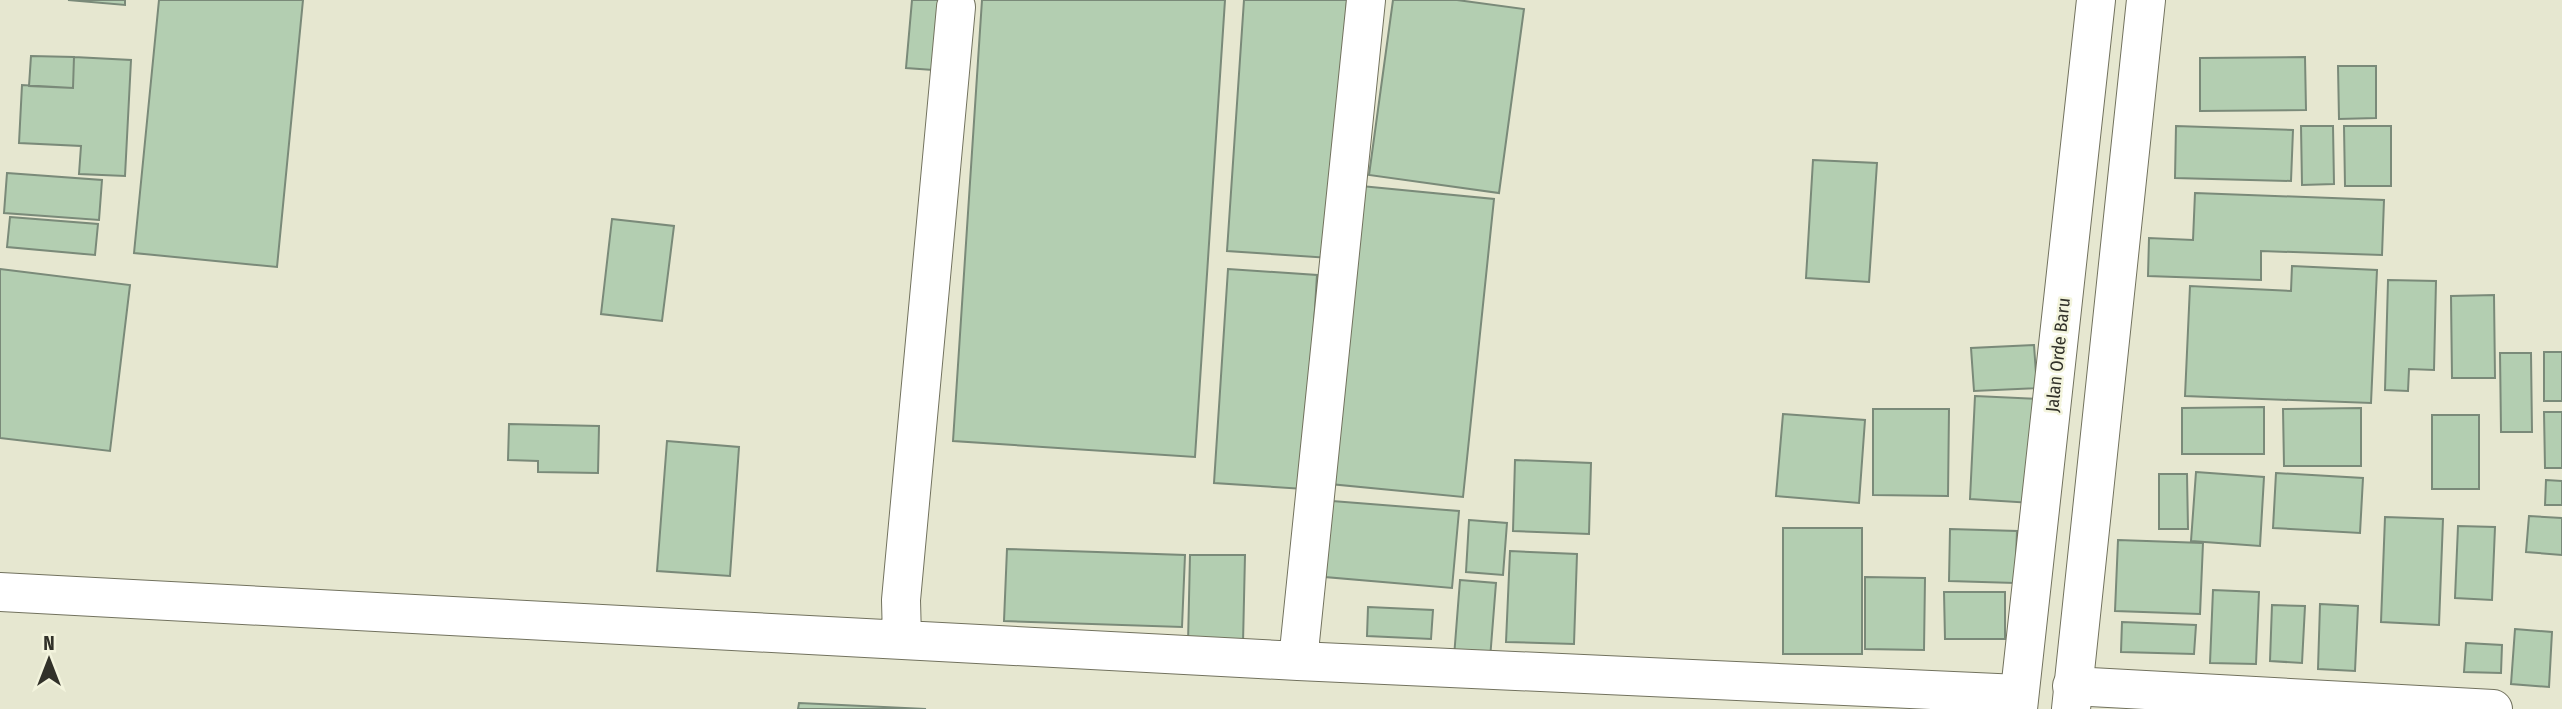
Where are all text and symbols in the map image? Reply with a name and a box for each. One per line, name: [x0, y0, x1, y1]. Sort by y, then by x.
street label: Jalan Orde Baru: [2041, 297, 2075, 413]
north arrow: [14, 625, 84, 695]
text: N: [43, 632, 55, 655]

